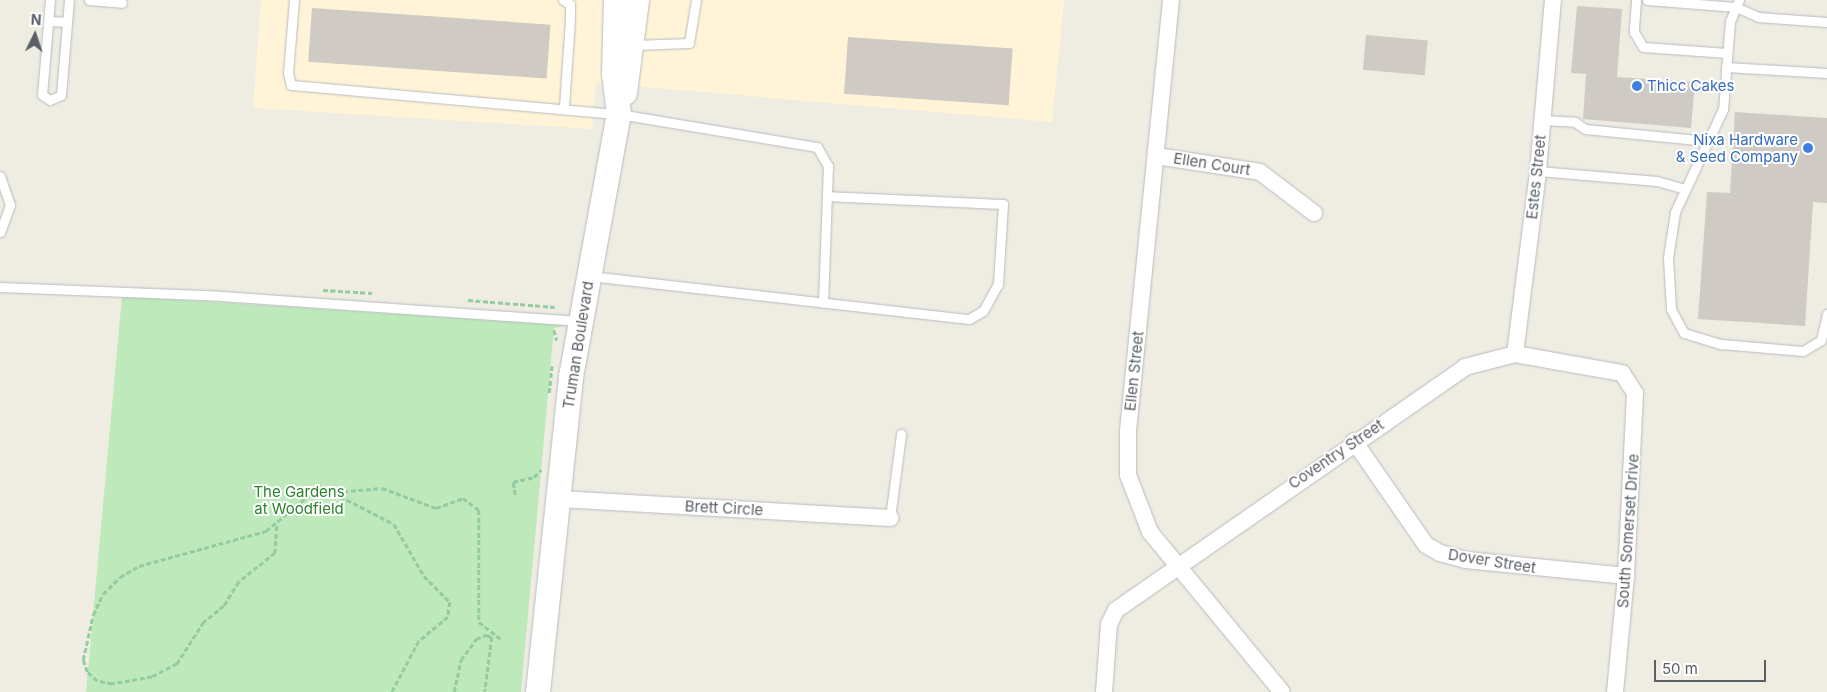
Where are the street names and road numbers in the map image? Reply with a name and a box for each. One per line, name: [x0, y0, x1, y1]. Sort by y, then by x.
street label: Estes Street: [1523, 134, 1549, 220]
street label: Ellen Court: [1172, 149, 1252, 179]
street label: Truman Boulevard: [559, 280, 597, 410]
street label: Ellen Street: [1121, 330, 1147, 412]
street label: Coventry Street: [1285, 415, 1387, 493]
street label: South Somerset Drive: [1614, 453, 1642, 609]
street label: Brett Circle: [684, 497, 764, 519]
street label: Dover Street: [1447, 545, 1537, 577]

